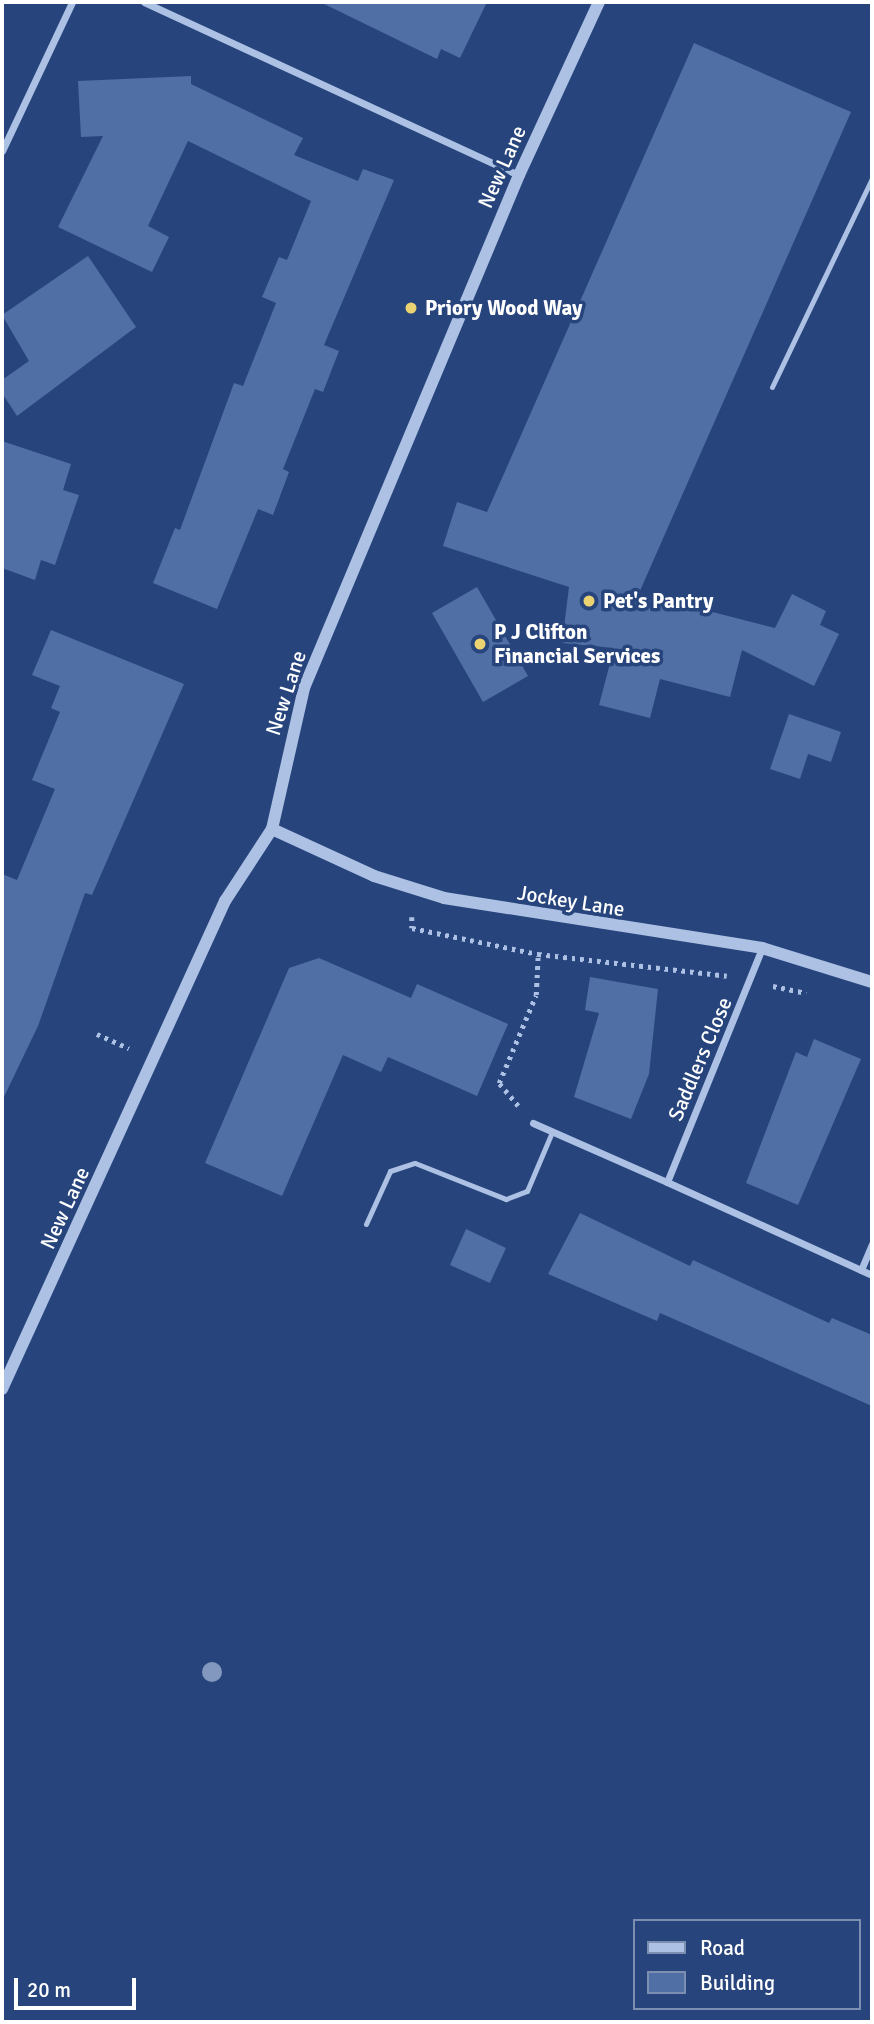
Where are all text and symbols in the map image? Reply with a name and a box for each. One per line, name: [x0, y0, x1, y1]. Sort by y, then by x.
street label: New Lane: [473, 122, 531, 212]
place label: Priory Wood Way: [425, 295, 582, 321]
marker: Priory Wood Way: [403, 300, 419, 316]
place label: Pet's Pantry: [603, 588, 714, 614]
marker: Pet's Pantry: [581, 593, 597, 609]
place label: P J Clifton Financial Services: [494, 619, 660, 669]
marker: P J Clifton Financial Services: [472, 636, 488, 652]
street label: New Lane: [260, 647, 312, 739]
street label: Jockey Lane: [515, 880, 627, 922]
street label: Saddlers Close: [663, 993, 737, 1125]
street label: New Lane: [35, 1163, 95, 1253]
legend: [632, 1919, 860, 2010]
text: Road: [700, 1935, 745, 1961]
scale bar: [18, 1965, 140, 2009]
text: Building: [700, 1970, 775, 1996]
text: 20 m: [27, 1977, 71, 2003]

